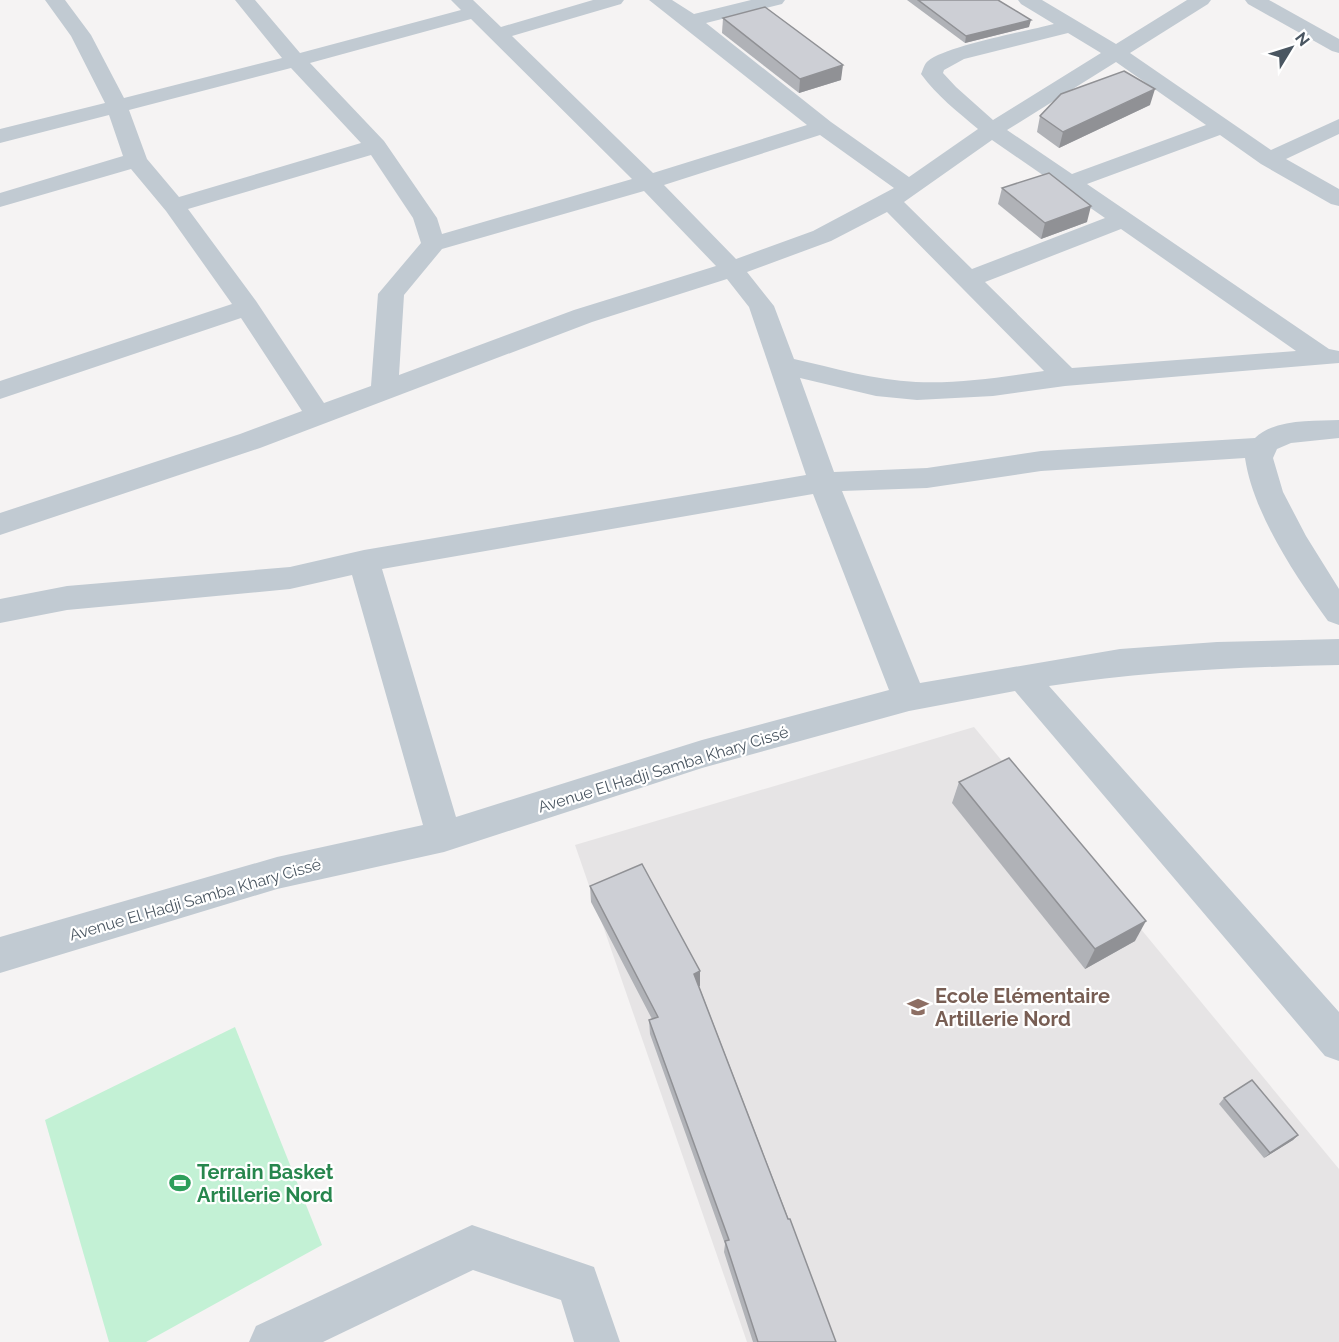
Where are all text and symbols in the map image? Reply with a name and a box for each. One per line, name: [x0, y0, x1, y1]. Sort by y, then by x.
north arrow: [1261, 18, 1321, 78]
text: N: [1291, 28, 1314, 50]
street label: Avenue El Hadji Samba Khary Cissé: [536, 722, 791, 817]
street label: Avenue El Hadji Samba Khary Cissé: [67, 854, 323, 945]
place label: Ecole Elémentaire Artillerie Nord: [935, 984, 1110, 1031]
school or university icon: Ecole Elémentaire Artillerie Nord: [906, 995, 930, 1019]
place label: Terrain Basket Artillerie Nord: [197, 1160, 334, 1207]
sports icon: Terrain Basket Artillerie Nord: [168, 1171, 192, 1195]

